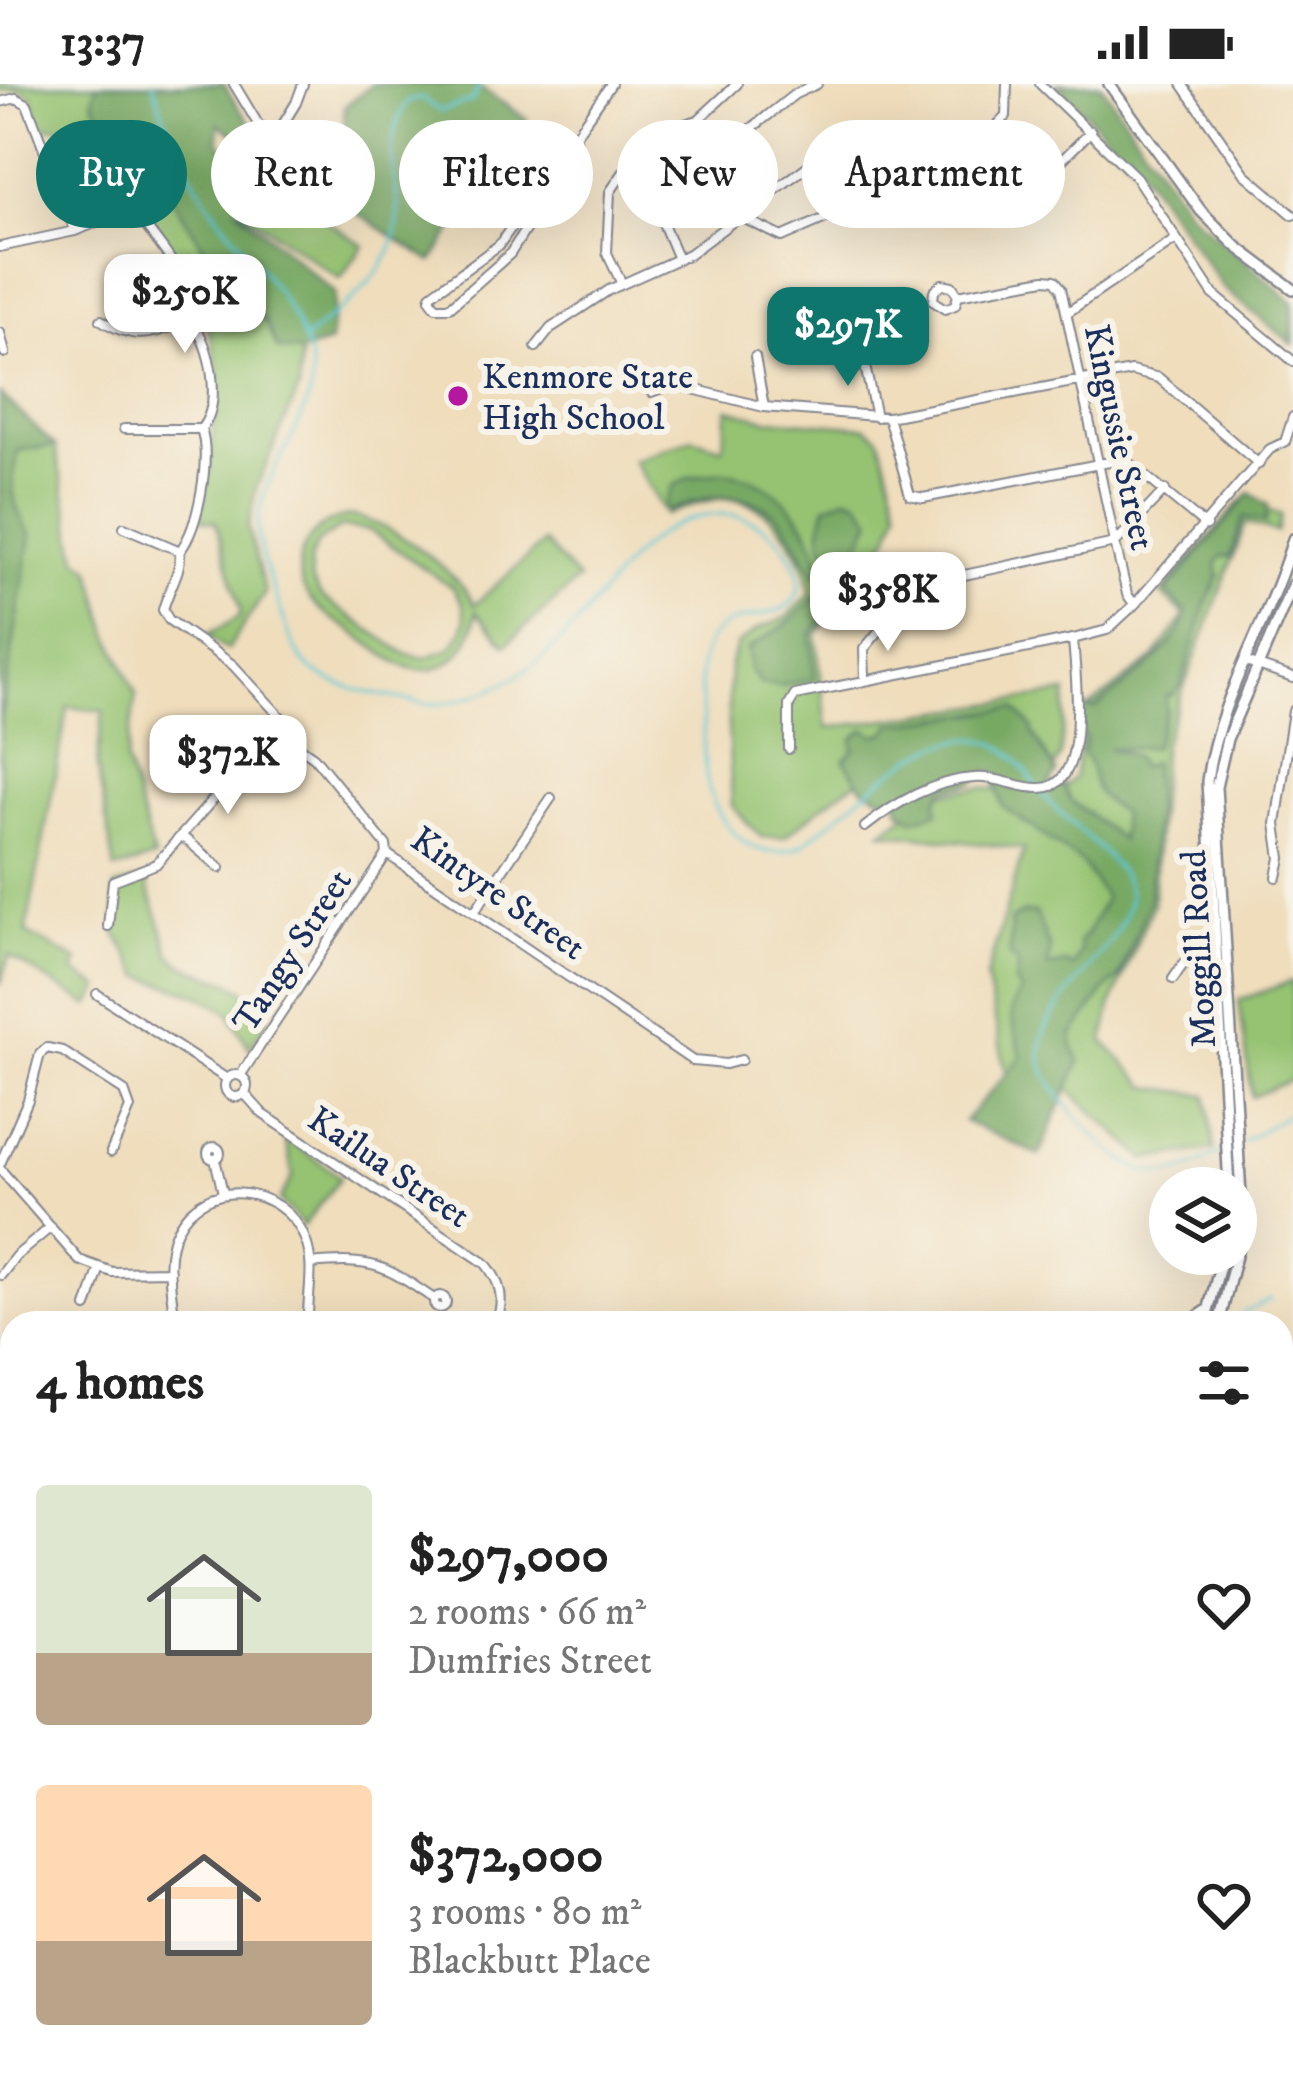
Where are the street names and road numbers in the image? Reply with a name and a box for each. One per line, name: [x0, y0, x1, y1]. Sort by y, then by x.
street label: Kingussie Street: [1073, 321, 1164, 554]
street label: Kintyre Street: [402, 817, 594, 971]
street label: Moggill Road: [1172, 849, 1227, 1049]
street label: Tangy Street: [224, 861, 363, 1042]
street label: Kailua Street: [299, 1097, 478, 1239]

